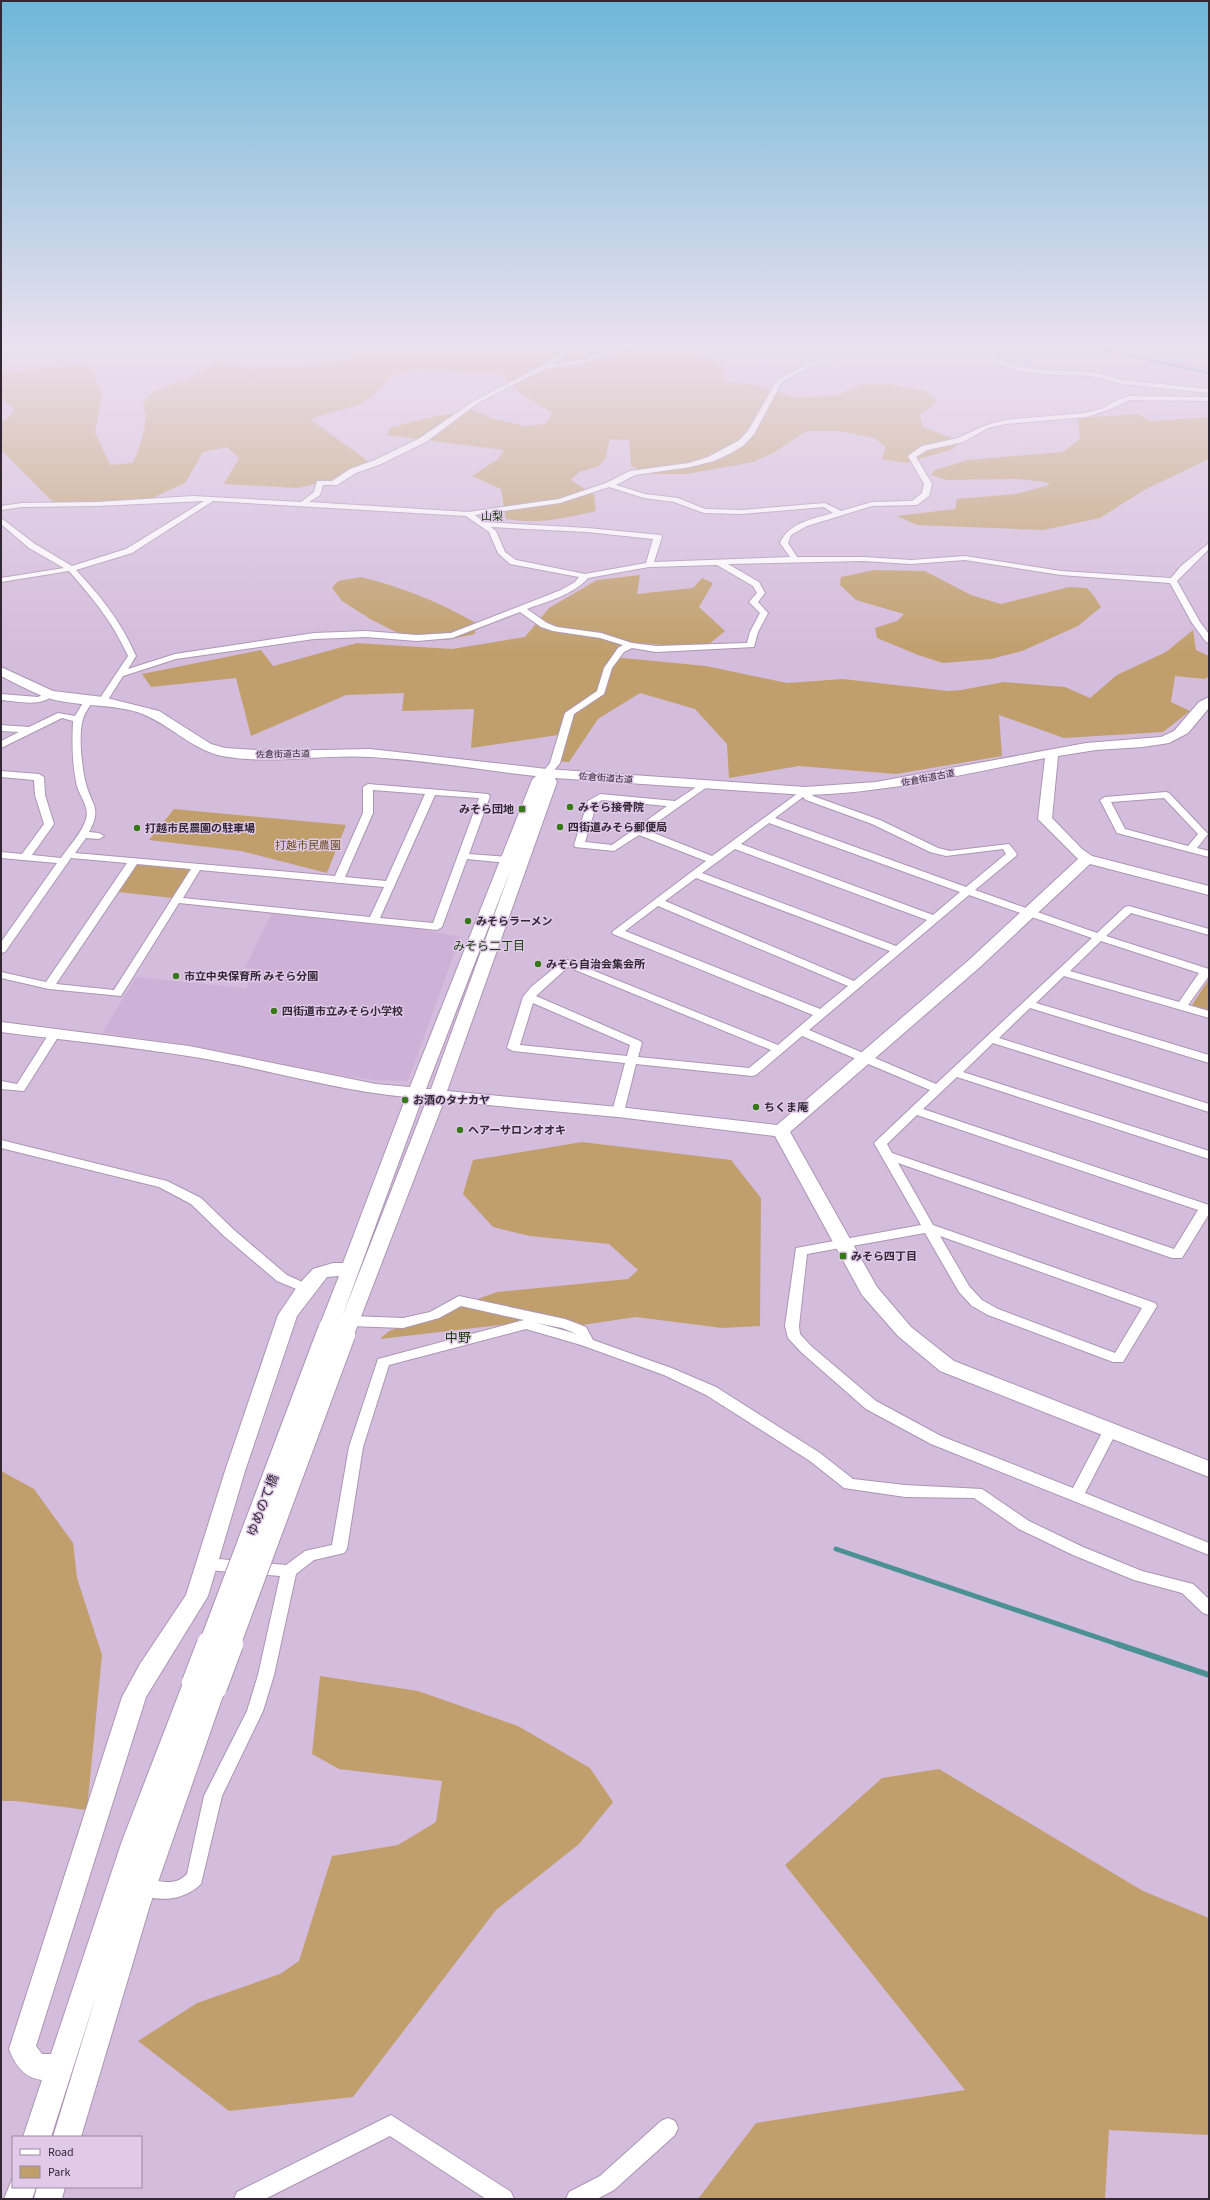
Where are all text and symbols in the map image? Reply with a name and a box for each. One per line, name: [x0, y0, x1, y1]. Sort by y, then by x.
district label: 山梨: [481, 509, 503, 524]
street label: 佐倉街道古道: [255, 748, 310, 761]
street label: 佐倉街道古道: [899, 767, 956, 790]
street label: 佐倉街道古道: [578, 770, 633, 787]
place label: みそら接骨院: [578, 800, 644, 815]
place label: みそら団地: [459, 802, 514, 817]
marker: みそら接骨院: [565, 802, 575, 812]
marker: みそら団地: [517, 804, 527, 814]
place label: 四街道みそら郵便局: [568, 820, 667, 835]
place label: 打越市民農園の駐車場: [145, 821, 255, 836]
marker: 四街道みそら郵便局: [555, 822, 565, 832]
marker: 打越市民農園の駐車場: [132, 823, 142, 833]
park label: 打越市民農園: [275, 838, 341, 853]
place label: みそらラーメン: [476, 914, 553, 929]
marker: みそらラーメン: [463, 916, 473, 926]
district label: みそら二丁目: [453, 938, 525, 955]
place label: みそら自治会集会所: [546, 957, 645, 972]
marker: みそら自治会集会所: [533, 959, 543, 969]
place label: 市立中央保育所 みそら分園: [184, 969, 318, 984]
marker: 市立中央保育所 みそら分園: [171, 971, 181, 981]
place label: 四街道市立みそら小学校: [282, 1004, 403, 1019]
marker: 四街道市立みそら小学校: [269, 1006, 279, 1016]
place label: お酒のタナカヤ: [413, 1093, 490, 1108]
marker: お酒のタナカヤ: [400, 1095, 410, 1105]
place label: ちくま庵: [764, 1100, 809, 1115]
marker: ちくま庵: [751, 1102, 761, 1112]
place label: ヘアーサロンオオキ: [468, 1123, 566, 1138]
marker: ヘアーサロンオオキ: [455, 1125, 465, 1135]
place label: みそら四丁目: [851, 1249, 917, 1264]
marker: みそら四丁目: [838, 1251, 848, 1261]
district label: 中野: [445, 1329, 471, 1347]
street label: ゆめのて橋: [243, 1472, 283, 1539]
legend: [12, 2136, 142, 2188]
text: Road: [48, 2144, 74, 2161]
text: Park: [48, 2164, 70, 2181]

